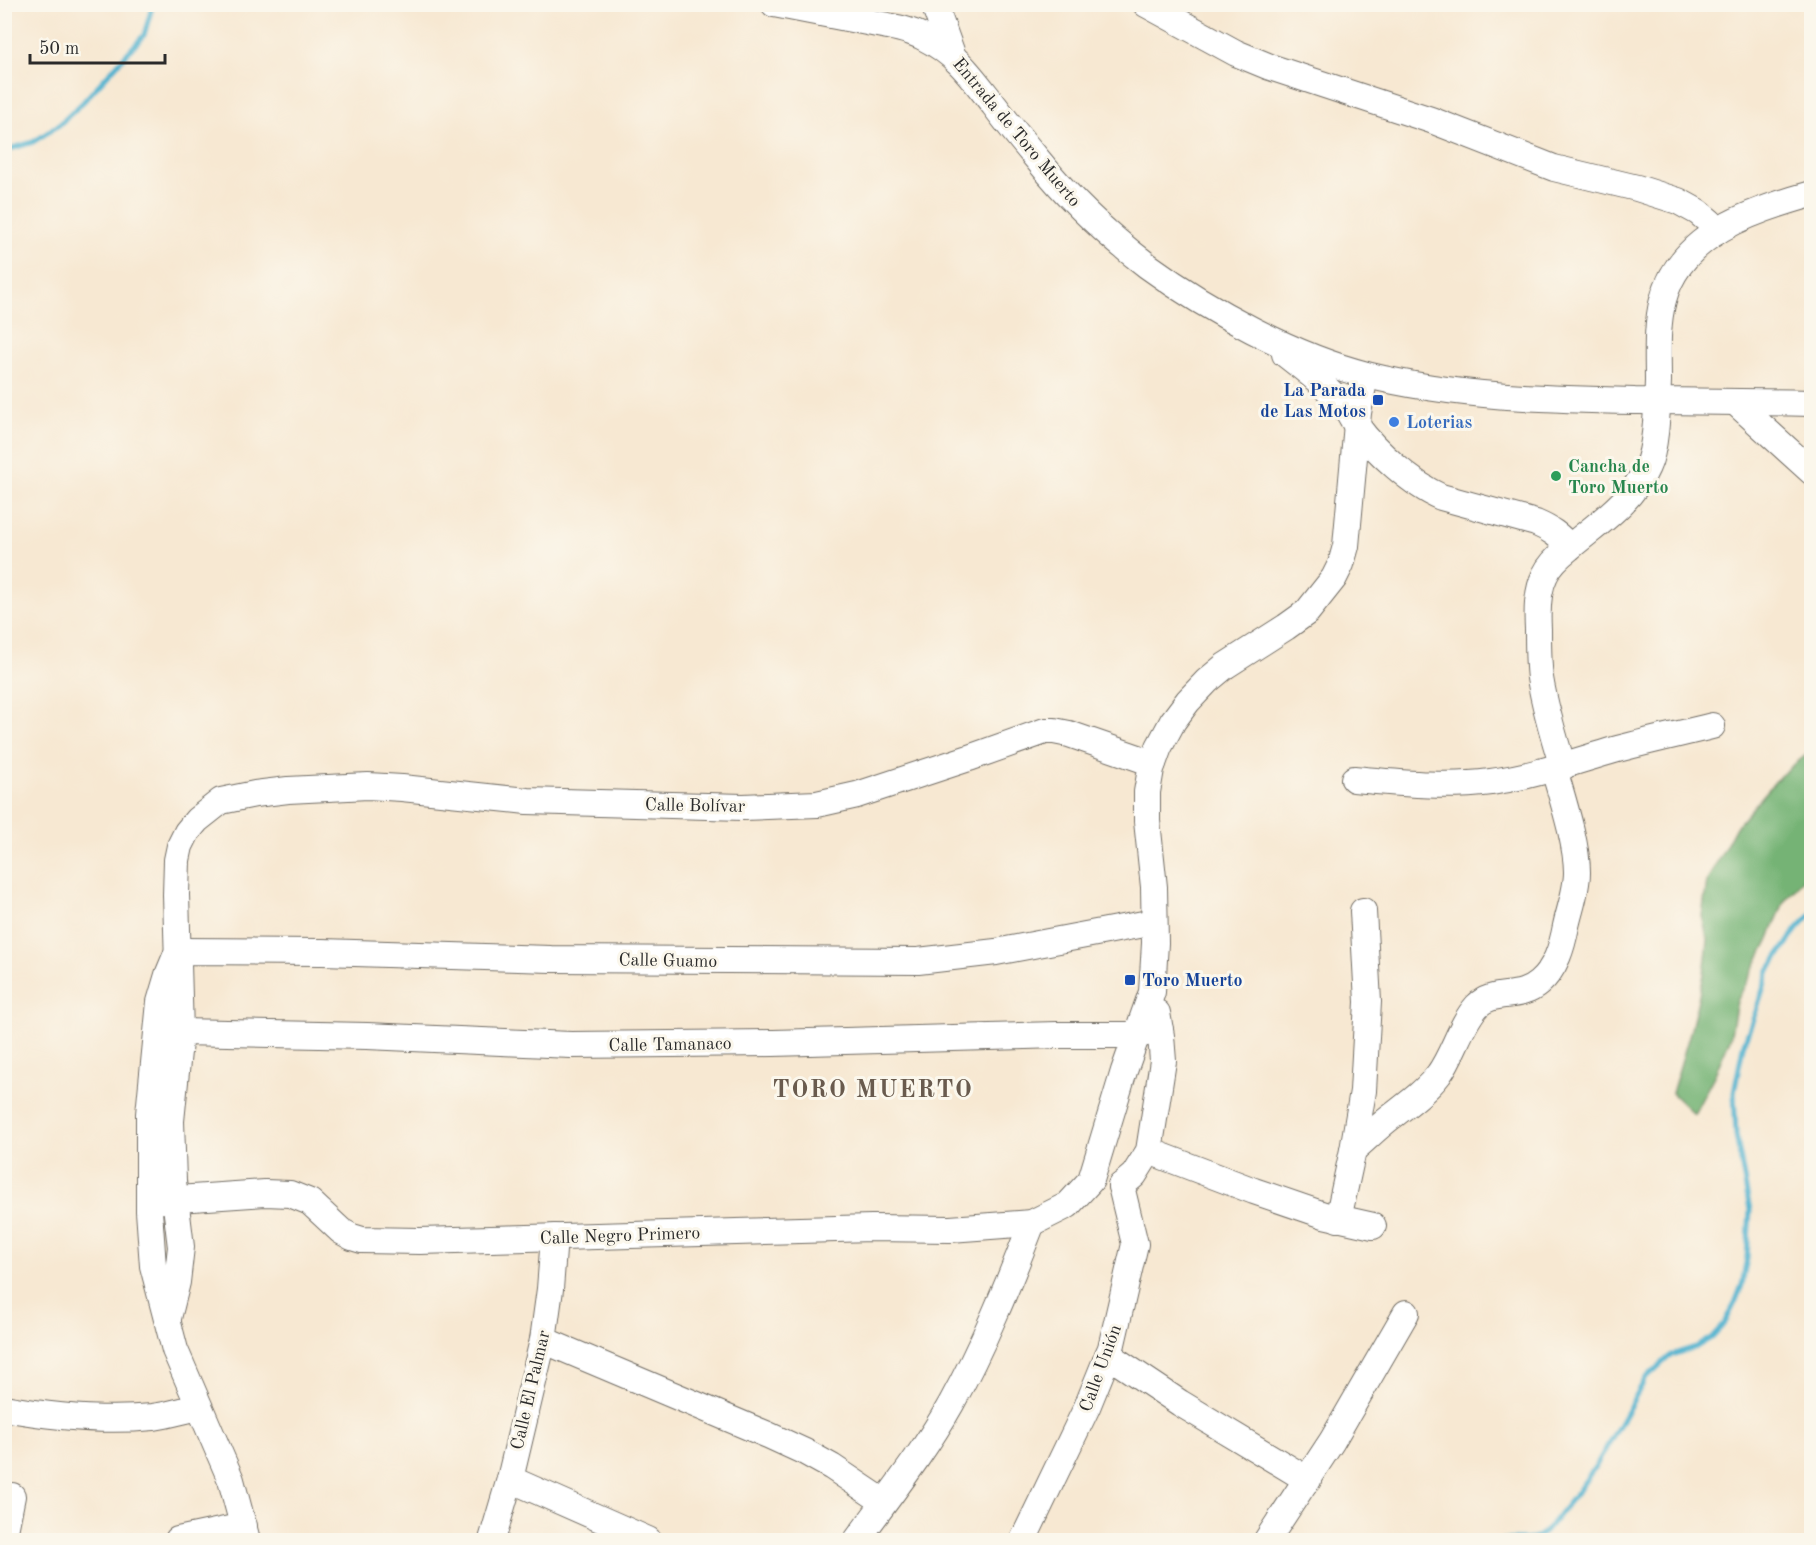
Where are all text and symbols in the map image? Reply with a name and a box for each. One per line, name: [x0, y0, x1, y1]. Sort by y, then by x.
scale bar: [30, 27, 165, 65]
text: 50 m: [39, 40, 79, 58]
street label: Entrada de Toro Muerto: [949, 55, 1084, 211]
place label: La Parada de Las Motos: [1260, 382, 1366, 421]
marker: La Parada de Las Motos: [1371, 393, 1385, 407]
place label: Loterias: [1406, 414, 1472, 432]
marker: Loterias: [1387, 415, 1401, 429]
place label: Cancha de Toro Muerto: [1568, 458, 1669, 497]
marker: Cancha de Toro Muerto: [1549, 469, 1563, 483]
street label: Calle Bolívar: [645, 796, 746, 816]
street label: Calle Guamo: [618, 951, 718, 971]
place label: Toro Muerto: [1142, 972, 1243, 990]
marker: Toro Muerto: [1123, 973, 1137, 987]
street label: Calle Tamanaco: [608, 1035, 732, 1055]
district label: TORO MUERTO: [773, 1079, 973, 1103]
street label: Calle Negro Primero: [539, 1224, 701, 1248]
street label: Calle Unión: [1077, 1322, 1125, 1414]
street label: Calle El Palmar: [508, 1328, 554, 1452]

